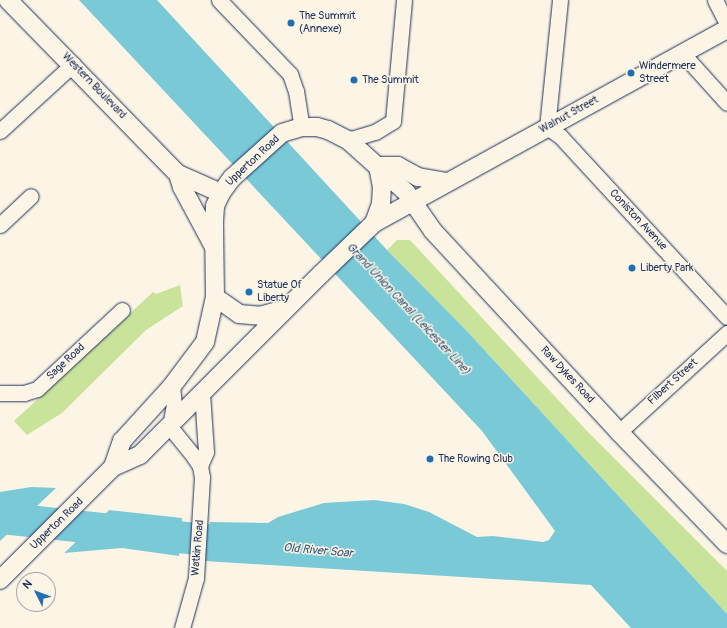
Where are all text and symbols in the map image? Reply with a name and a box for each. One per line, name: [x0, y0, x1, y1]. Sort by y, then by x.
place label: The Summit (Annexe): [299, 10, 356, 36]
marker: The Summit (Annexe): [286, 18, 296, 28]
street label: Western Boulevard: [59, 50, 129, 122]
place label: Windermere Street: [639, 60, 696, 86]
marker: Windermere Street: [626, 68, 636, 78]
place label: The Summit: [362, 73, 419, 87]
marker: The Summit: [349, 75, 359, 85]
street label: Walnut Street: [537, 93, 601, 137]
street label: Upperton Road: [223, 133, 283, 189]
street label: Coniston Avenue: [606, 187, 670, 253]
water label: Grand Union Canal (Leicester Line): [343, 240, 473, 378]
place label: Liberty Park: [640, 261, 694, 275]
marker: Liberty Park: [627, 263, 637, 273]
place label: Statue Of Liberty: [257, 279, 302, 305]
marker: Statue Of Liberty: [244, 287, 254, 297]
street label: Sage Road: [44, 341, 88, 383]
street label: Raw Dykes Road: [537, 344, 597, 406]
street label: Filbert Street: [645, 356, 701, 408]
place label: The Rowing Club: [438, 452, 513, 466]
marker: The Rowing Club: [425, 454, 435, 464]
street label: Upperton Road: [28, 495, 86, 553]
street label: Watkin Road: [189, 519, 207, 577]
water label: Old River Soar: [283, 541, 353, 561]
north arrow: [16, 572, 56, 612]
text: N: [20, 577, 35, 591]

